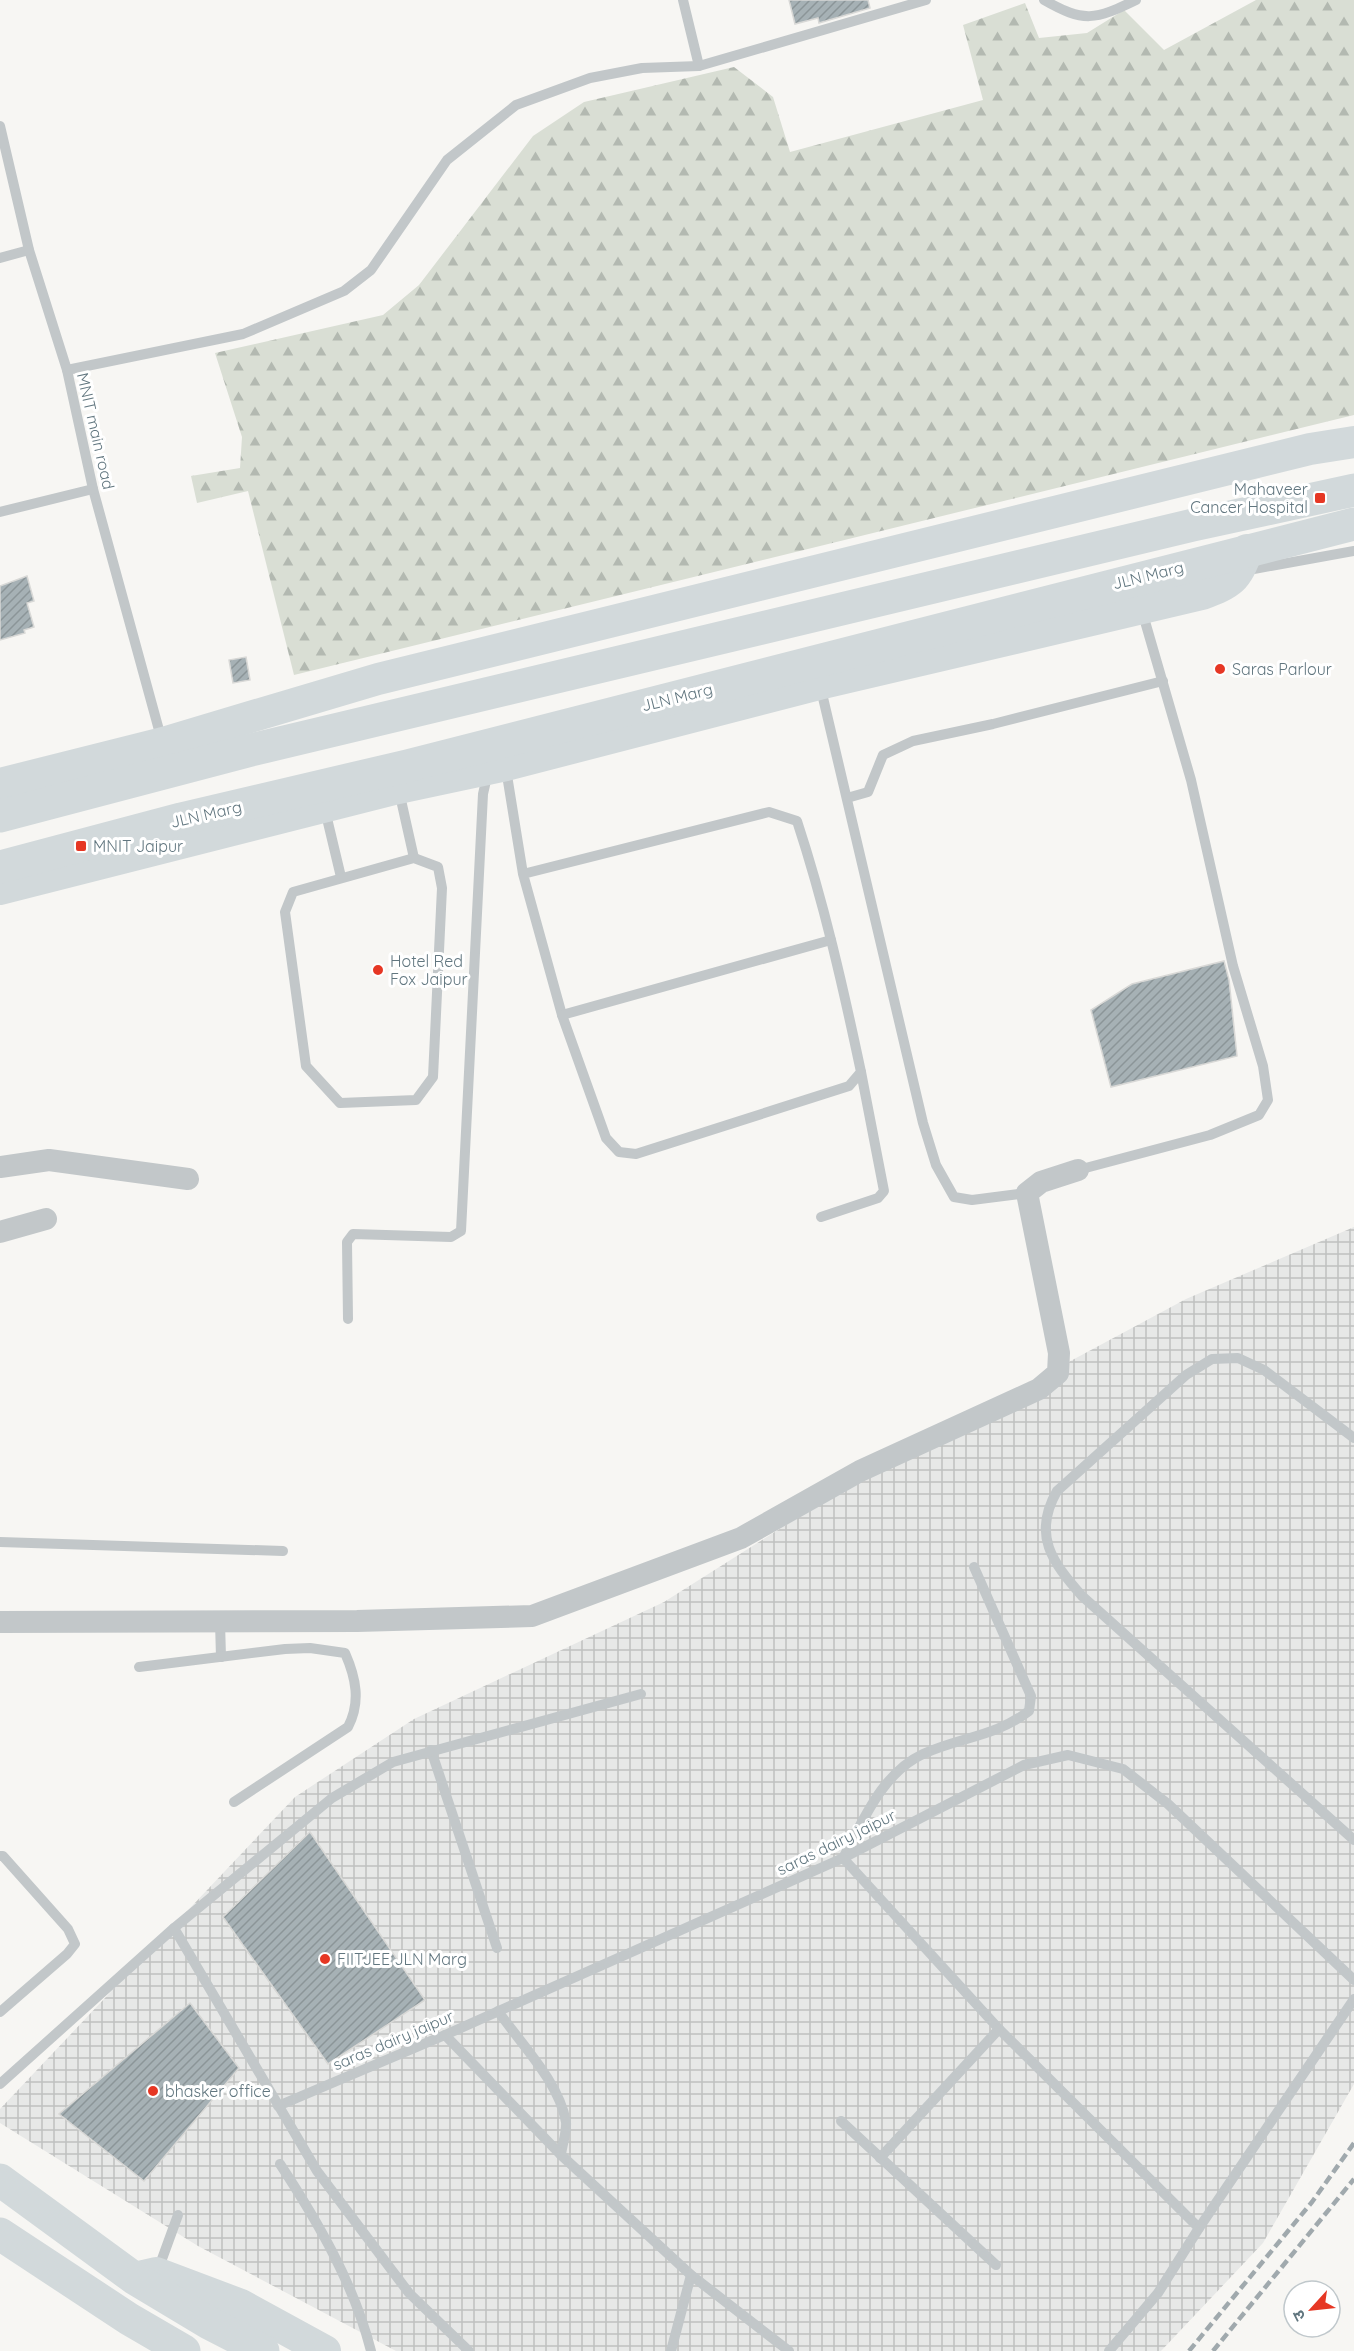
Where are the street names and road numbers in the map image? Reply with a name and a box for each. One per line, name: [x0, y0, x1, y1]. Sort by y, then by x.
street label: MNIT main road: [73, 371, 119, 491]
street label: JLN Marg: [1110, 557, 1186, 593]
street label: JLN Marg: [639, 679, 715, 715]
street label: JLN Marg: [168, 796, 244, 832]
street label: saras dairy jaipur: [773, 1805, 899, 1879]
street label: saras dairy jaipur: [329, 2005, 457, 2075]

